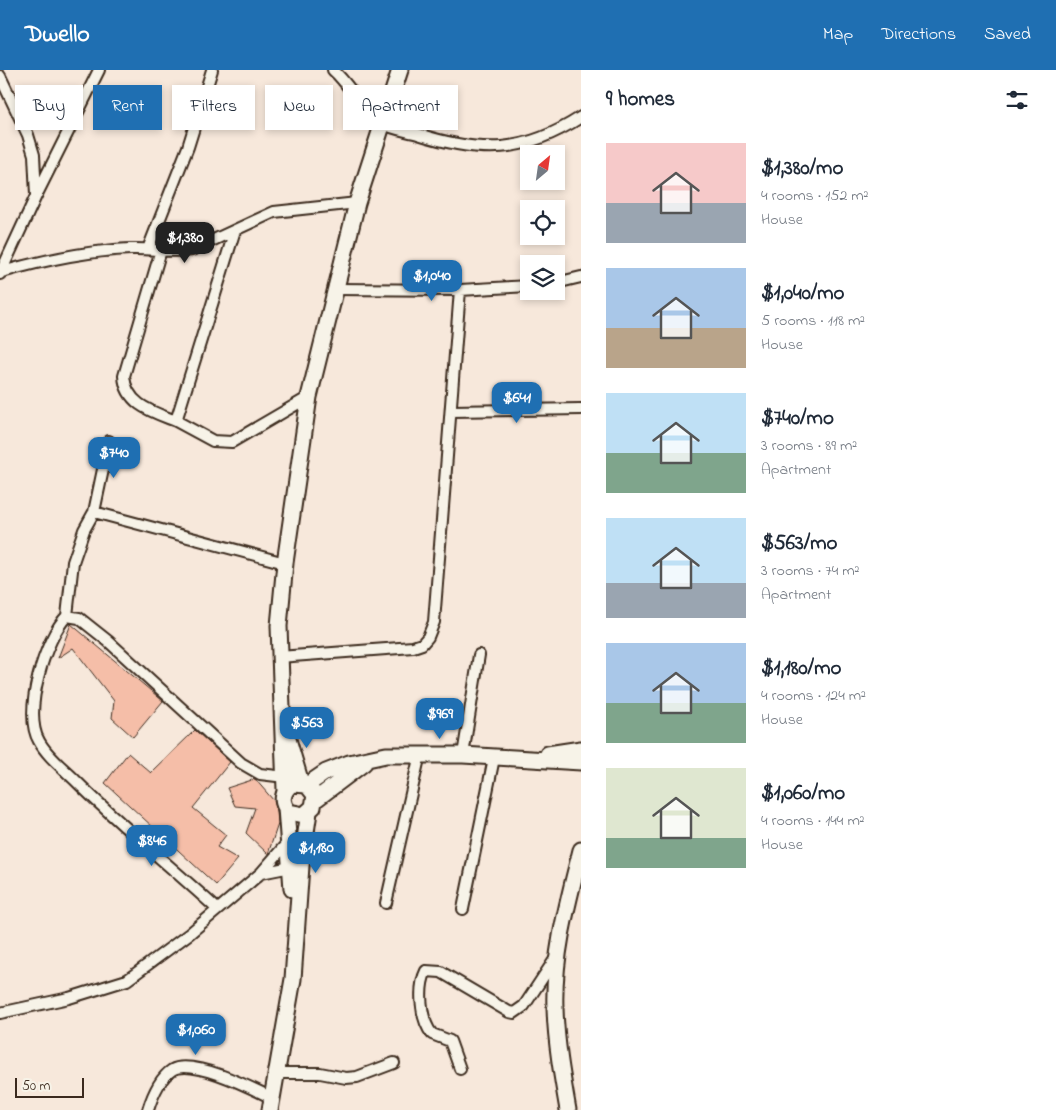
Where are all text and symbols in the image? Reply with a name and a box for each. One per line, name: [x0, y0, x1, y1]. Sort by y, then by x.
text: Dwello: [25, 18, 90, 53]
text: Map: [823, 22, 853, 48]
text: Directions: [881, 22, 956, 48]
text: Saved: [984, 22, 1031, 48]
chip: Buy: [15, 85, 83, 130]
chip: Rent: [93, 85, 162, 130]
chip: Filters: [172, 85, 255, 130]
chip: New: [265, 85, 333, 130]
chip: Apartment: [343, 85, 458, 130]
text: 9 homes: [606, 85, 675, 115]
icon: filters: [1003, 86, 1031, 114]
north arrow: [520, 145, 565, 190]
map controls: [520, 145, 565, 300]
text: $1,380/mo: [761, 154, 843, 184]
icon: home: [646, 163, 706, 223]
text: 4 rooms · 152 m²: [761, 184, 869, 208]
button: locate: [520, 200, 565, 245]
text: House: [761, 208, 803, 232]
pin: $1,380: [144, 222, 226, 264]
text: $1,380: [166, 226, 204, 250]
button: layers: [520, 255, 565, 300]
pin: $1,040: [391, 260, 473, 302]
text: $1,040: [413, 264, 451, 288]
text: $1,040/mo: [761, 279, 845, 309]
icon: home: [646, 288, 706, 348]
text: 5 rooms · 118 m²: [761, 309, 865, 333]
text: House: [761, 333, 803, 357]
pin: $641: [487, 382, 547, 424]
text: $641: [503, 386, 531, 410]
text: $740/mo: [761, 404, 834, 434]
icon: home: [646, 413, 706, 473]
text: 3 rooms · 89 m²: [761, 434, 857, 458]
pin: $740: [84, 436, 144, 479]
text: $740: [99, 441, 129, 465]
text: Apartment: [761, 458, 831, 482]
text: $563/mo: [761, 529, 837, 559]
icon: home: [646, 538, 706, 598]
text: 3 rooms · 74 m²: [761, 559, 860, 583]
text: Apartment: [761, 583, 831, 607]
text: $1,180/mo: [761, 654, 841, 684]
icon: home: [646, 663, 706, 723]
text: 4 rooms · 124 m²: [761, 684, 866, 708]
pin: $969: [410, 698, 470, 740]
text: $969: [427, 702, 453, 726]
pin: $563: [277, 706, 337, 749]
text: House: [761, 708, 803, 732]
text: $563: [291, 711, 323, 735]
text: $1,060/mo: [761, 779, 845, 809]
icon: home: [646, 788, 706, 848]
text: 4 rooms · 144 m²: [761, 809, 865, 833]
pin: $846: [122, 824, 182, 867]
text: $846: [137, 829, 167, 853]
pin: $1,180: [275, 832, 357, 874]
text: House: [761, 833, 803, 857]
text: $1,180: [298, 836, 334, 860]
pin: $1,060: [155, 1014, 237, 1056]
text: $1,060: [177, 1018, 215, 1042]
scale bar: [15, 1075, 84, 1098]
text: 50 m: [22, 1076, 50, 1097]

